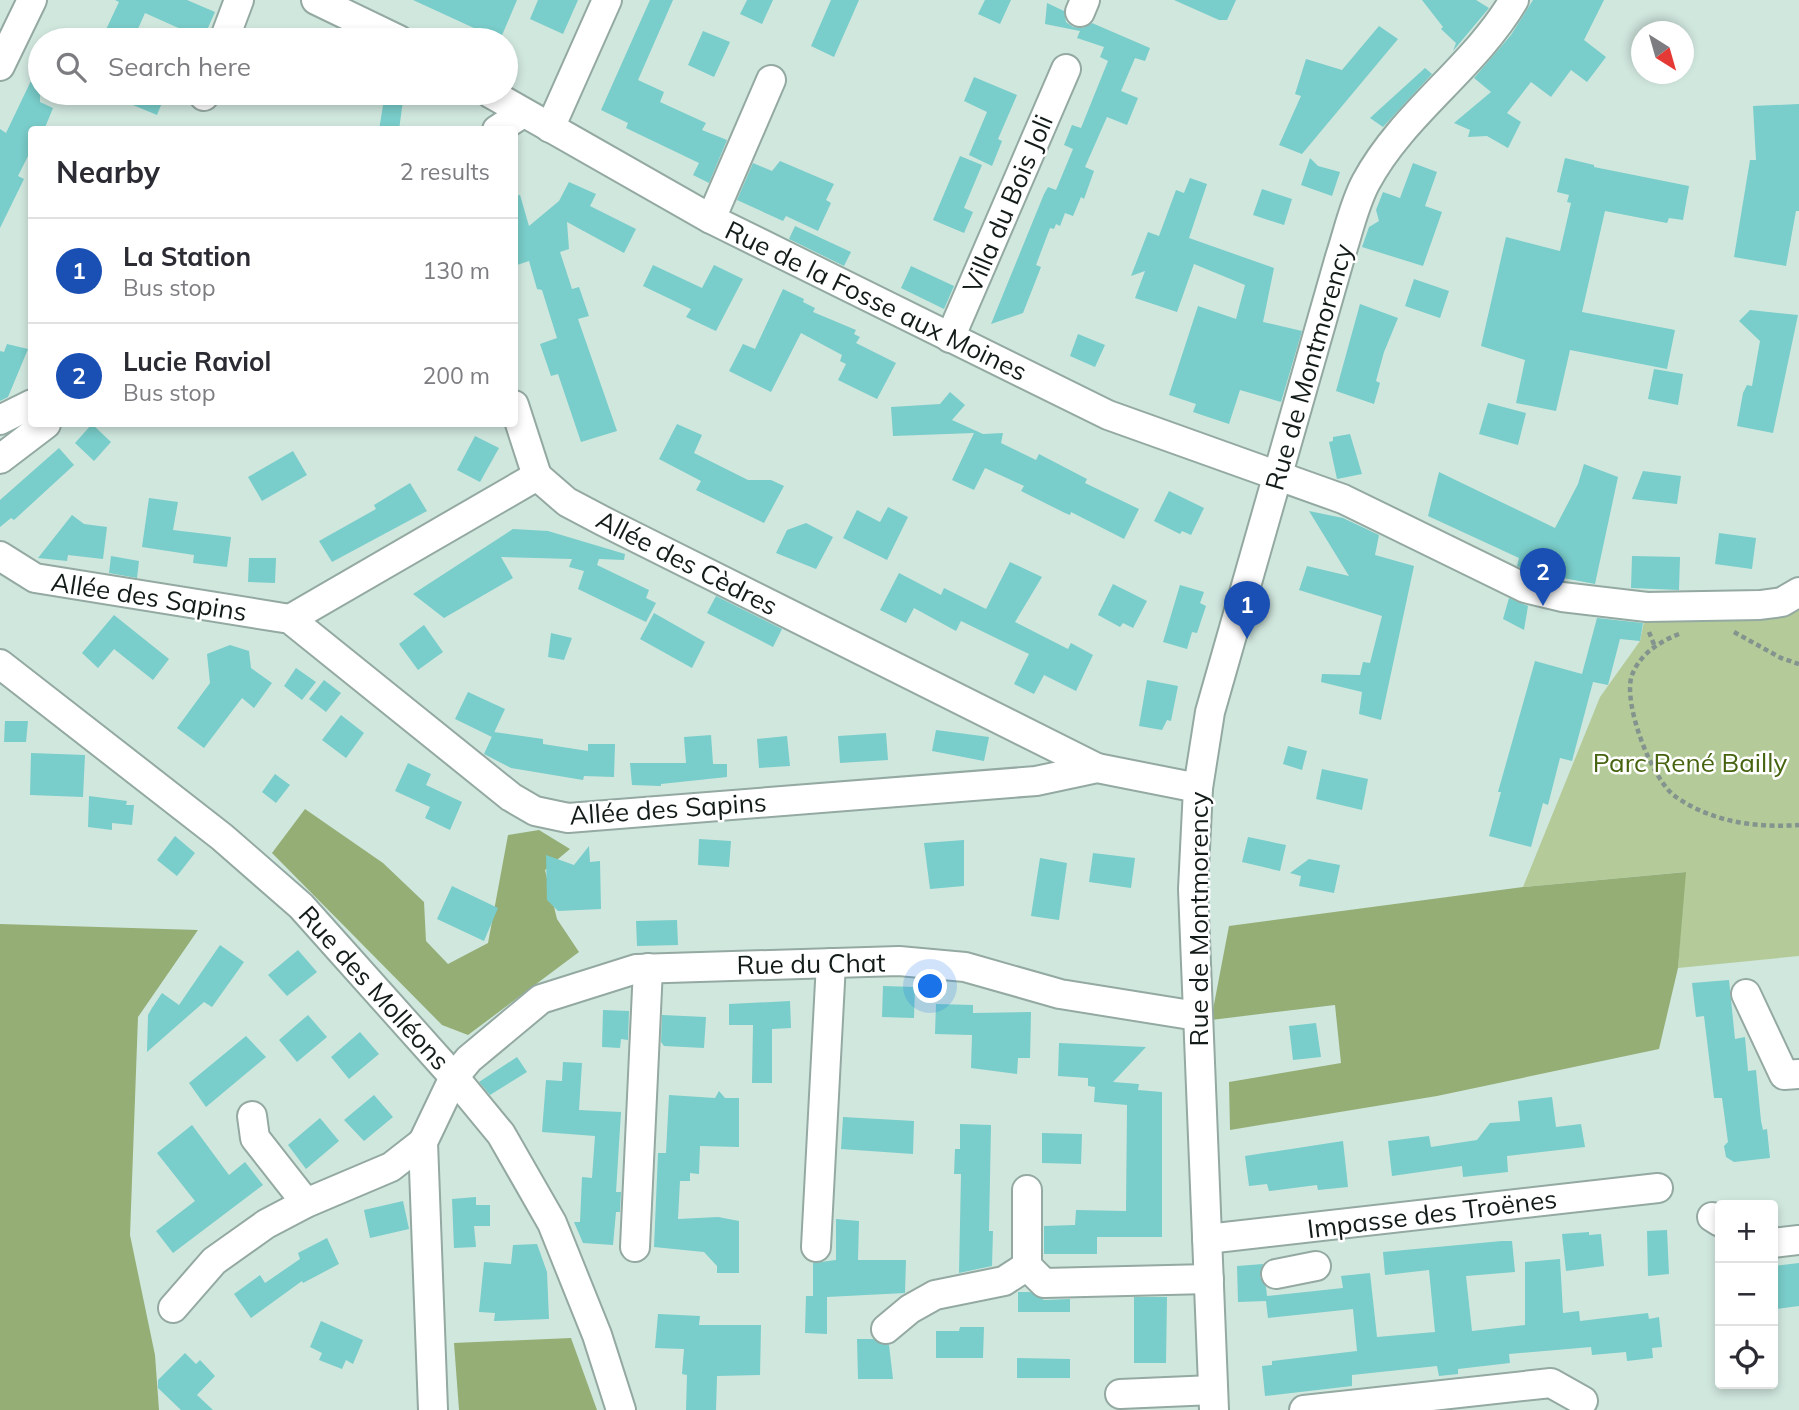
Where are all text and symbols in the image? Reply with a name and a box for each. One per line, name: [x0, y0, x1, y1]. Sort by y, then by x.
north arrow: [1631, 21, 1694, 84]
search box: [28, 28, 518, 105]
icon: search: [52, 48, 90, 86]
text: Search here: [108, 50, 251, 83]
street label: Villa du Bois Joli: [955, 110, 1060, 298]
text: Nearby: [56, 153, 160, 191]
text: 2 results: [400, 157, 490, 186]
street label: Rue de la Fosse aux Moines: [720, 213, 1032, 388]
text: La Station: [123, 240, 251, 273]
street label: Rue de Montmorency: [1258, 240, 1360, 494]
text: 1: [72, 256, 86, 285]
text: 130 m: [422, 256, 490, 285]
text: Bus stop: [123, 273, 215, 302]
text: Lucie Raviol: [123, 345, 271, 378]
text: 2: [72, 361, 86, 390]
text: 200 m: [422, 361, 490, 390]
text: Bus stop: [123, 378, 215, 407]
street label: Allée des Cèdres: [591, 503, 783, 622]
pin: 2: [1520, 548, 1566, 606]
street label: Allée des Sapins: [49, 565, 249, 628]
pin: 1: [1224, 581, 1270, 639]
park label: Parc René Bailly: [1593, 746, 1787, 779]
street label: Allée des Sapins: [568, 785, 768, 832]
street label: Rue de Montmorency: [1182, 791, 1215, 1047]
street label: Rue des Molléons: [292, 899, 457, 1077]
street label: Rue du Chat: [736, 946, 886, 981]
your location: [913, 969, 947, 1003]
street label: Impasse des Troënes: [1305, 1182, 1559, 1245]
map controls: [1715, 1200, 1778, 1389]
button: +: [1715, 1200, 1778, 1263]
button: −: [1715, 1263, 1778, 1326]
button: locate: [1715, 1326, 1778, 1389]

